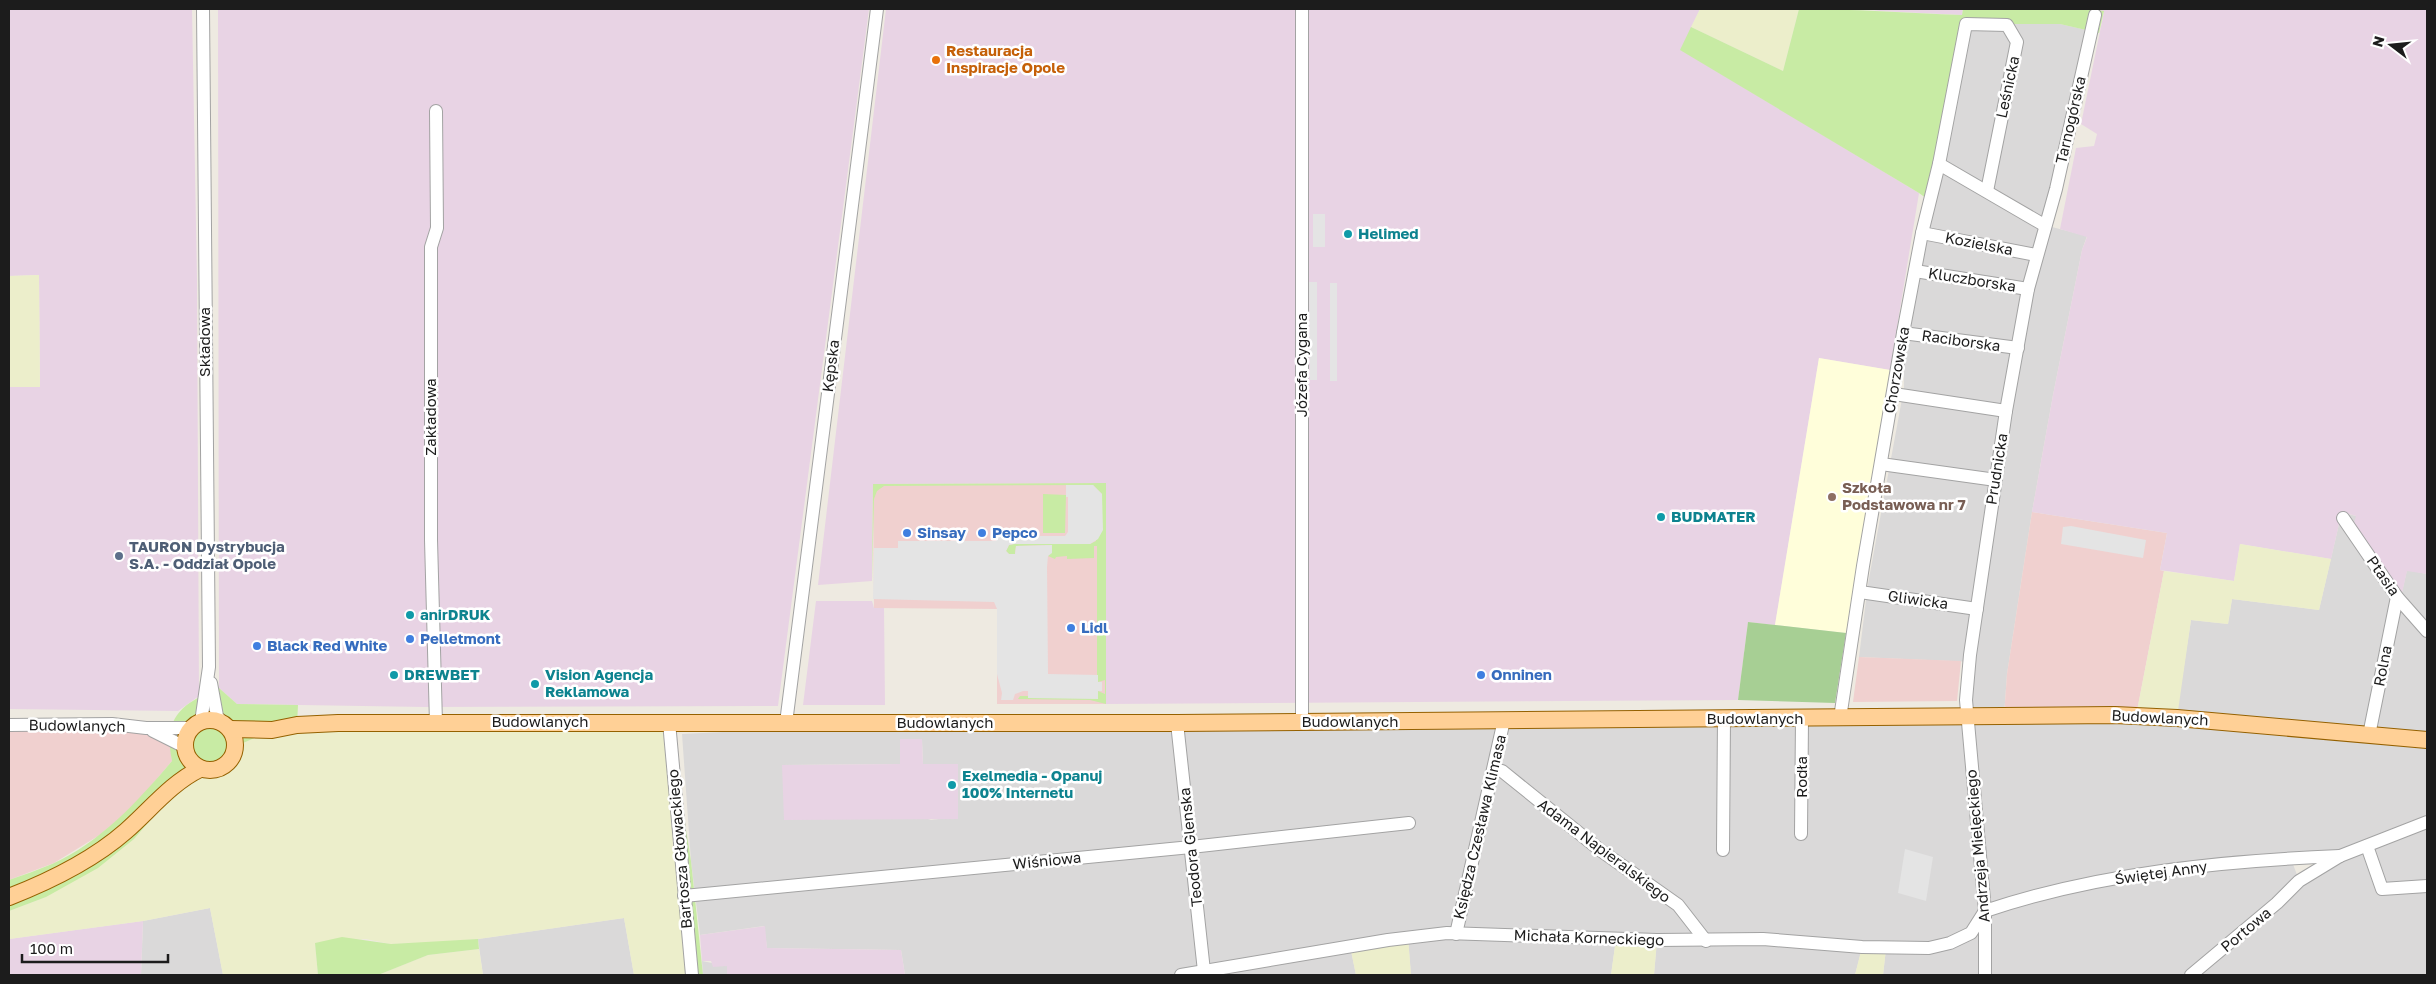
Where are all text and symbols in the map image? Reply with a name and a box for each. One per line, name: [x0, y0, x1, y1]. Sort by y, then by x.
north arrow: [2366, 20, 2416, 70]
text: N: [2368, 34, 2388, 49]
place label: Restauracja Inspiracje Opole: [946, 41, 1065, 76]
marker: Restauracja Inspiracje Opole: [930, 54, 942, 66]
street label: Leśnicka: [1992, 54, 2022, 120]
street label: Tarnogórska: [2051, 74, 2089, 165]
place label: Helimed: [1358, 224, 1419, 242]
marker: Helimed: [1342, 228, 1354, 240]
street label: Kozielska: [1944, 228, 2015, 258]
street label: Kluczborska: [1927, 263, 2017, 295]
street label: Składowa: [195, 307, 213, 377]
street label: Józefa Cygana: [1292, 313, 1310, 417]
street label: Chorzowska: [1880, 325, 1913, 415]
street label: Raciborska: [1921, 326, 2002, 354]
street label: Kępska: [818, 339, 842, 393]
street label: Zakładowa: [421, 378, 439, 456]
street label: Prudnicka: [1981, 432, 2011, 506]
place label: Szkoła Podstawowa nr 7: [1842, 478, 1966, 513]
marker: Szkoła Podstawowa nr 7: [1826, 491, 1838, 503]
place label: BUDMATER: [1671, 507, 1756, 525]
marker: BUDMATER: [1655, 511, 1667, 523]
place label: Sinsay: [917, 523, 966, 541]
place label: Pepco: [992, 523, 1038, 541]
marker: Sinsay: [901, 527, 913, 539]
marker: Pepco: [976, 527, 988, 539]
place label: TAURON Dystrybucja S.A. - Oddział Opole: [129, 537, 285, 572]
marker: TAURON Dystrybucja S.A. - Oddział Opole: [113, 550, 125, 562]
street label: Ptasia: [2364, 552, 2404, 599]
street label: Gliwicka: [1887, 586, 1949, 612]
place label: anirDRUK: [420, 605, 491, 623]
marker: anirDRUK: [404, 609, 416, 621]
place label: Lidl: [1081, 618, 1108, 636]
marker: Lidl: [1065, 622, 1077, 634]
place label: Pelletmont: [420, 629, 501, 647]
marker: Pelletmont: [404, 633, 416, 645]
place label: Black Red White: [267, 636, 388, 654]
marker: Black Red White: [251, 640, 263, 652]
street label: Rolna: [2369, 644, 2395, 688]
place label: DREWBET: [404, 665, 480, 683]
place label: Vision Agencja Reklamowa: [545, 665, 653, 700]
place label: Onninen: [1491, 665, 1552, 683]
marker: DREWBET: [388, 669, 400, 681]
marker: Onninen: [1475, 669, 1487, 681]
marker: Vision Agencja Reklamowa: [529, 678, 541, 690]
street label: Budowlanych: [2111, 705, 2209, 729]
street label: Budowlanych: [1706, 709, 1804, 727]
street label: Budowlanych: [491, 712, 589, 730]
street label: Budowlanych: [1301, 712, 1399, 730]
street label: Budowlanych: [896, 713, 994, 731]
street label: Budowlanych: [28, 715, 126, 735]
street label: Księdza Czesława Klimasa: [1449, 733, 1509, 921]
street label: Rodła: [1792, 756, 1810, 798]
place label: Exelmedia - Opanuj 100% Internetu: [962, 766, 1102, 801]
street label: Bartosza Głowackiego: [663, 769, 695, 930]
street label: Andrzeja Mielęckiego: [1961, 769, 1993, 923]
marker: Exelmedia - Opanuj 100% Internetu: [946, 779, 958, 791]
street label: Teodora Glenska: [1175, 787, 1205, 908]
street label: Adama Napieralskiego: [1535, 794, 1674, 906]
street label: Wiśniowa: [1012, 847, 1082, 873]
street label: Świętej Anny: [2113, 857, 2209, 887]
street label: Portowa: [2217, 903, 2274, 955]
street label: Michała Korneckiego: [1513, 925, 1665, 949]
scale bar: [22, 932, 169, 964]
text: 100 m: [30, 939, 73, 957]

